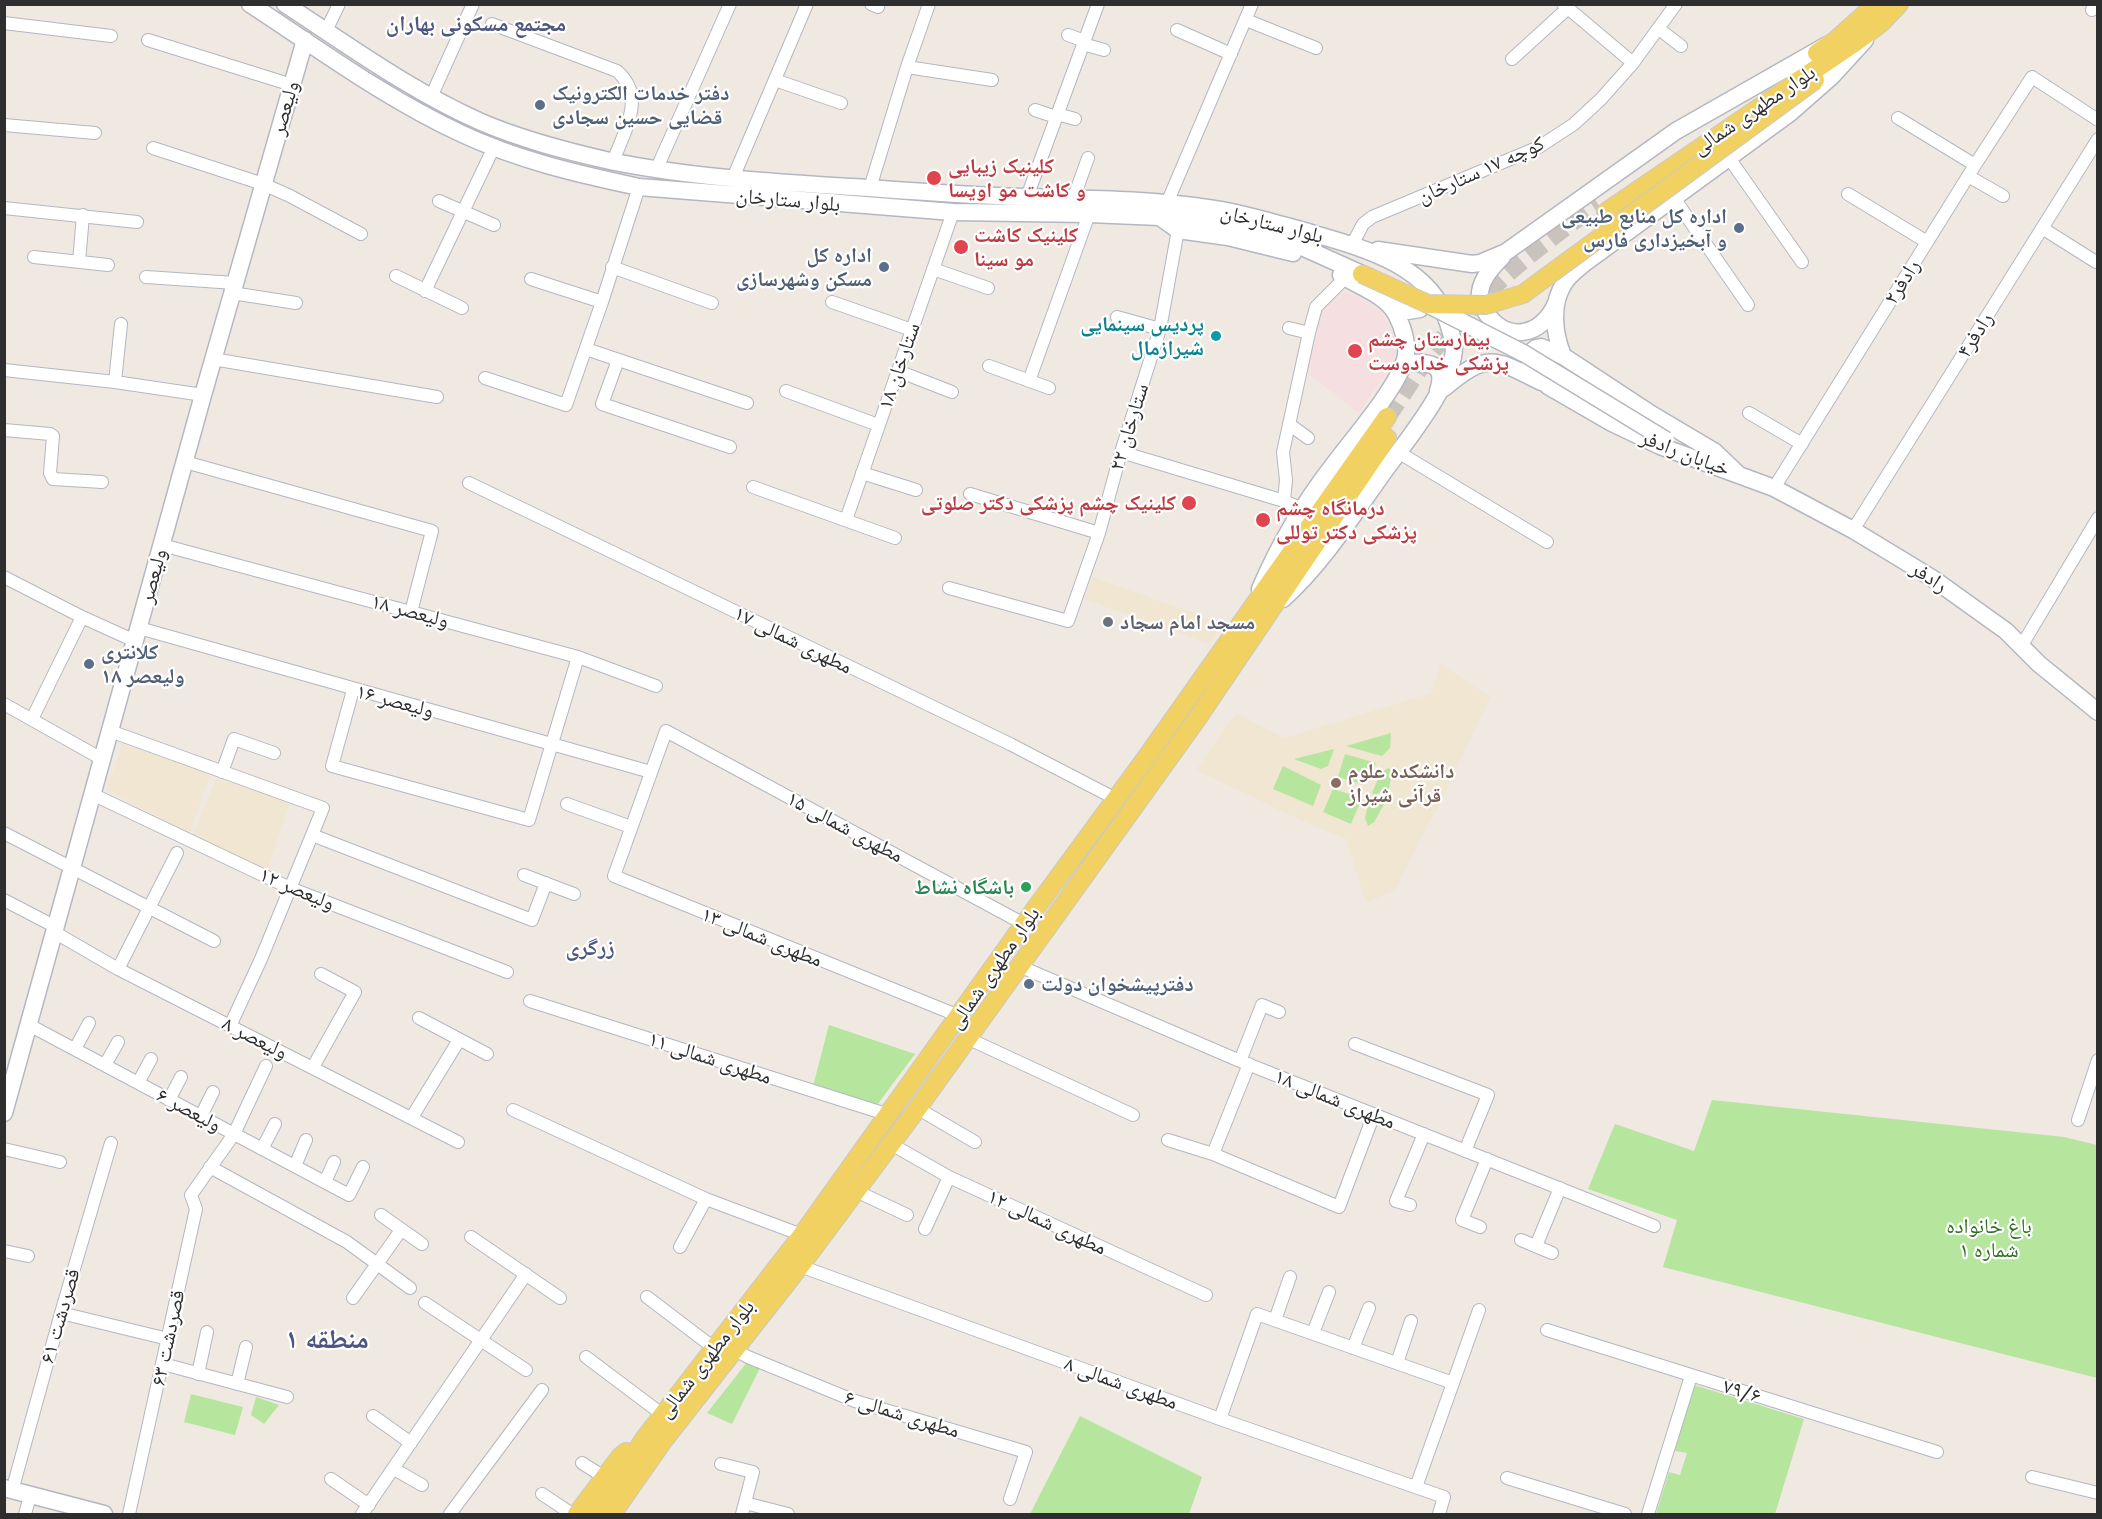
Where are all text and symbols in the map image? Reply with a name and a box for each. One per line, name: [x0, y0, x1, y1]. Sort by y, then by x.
district label: مجتمع مسکونی بهاران: [386, 11, 566, 37]
street label: بلوار مطهرى شمالى: [1688, 59, 1820, 161]
street label: ولیعصر: [265, 78, 305, 138]
place label: دفتر خدمات الکترونیک قضایی حسین سجادی: [552, 80, 729, 130]
marker: دفتر خدمات الکترونیک قضایی حسین سجادی: [533, 98, 547, 112]
street label: کوچه ۱۷ ستارخان: [1414, 131, 1548, 209]
place label: کلینیک زیبایی و کاشت مو اویسا: [948, 153, 1086, 203]
marker: کلینیک زیبایی و کاشت مو اویسا: [925, 169, 943, 187]
street label: بلوار ستارخان: [735, 183, 841, 217]
street label: بلوار ستارخان: [1218, 199, 1326, 249]
place label: اداره کل منابع طبیعى و آبخیزدارى فارس: [1561, 203, 1727, 253]
marker: اداره کل منابع طبیعى و آبخیزدارى فارس: [1732, 221, 1746, 235]
place label: کلینیک کاشت مو سینا: [974, 222, 1078, 272]
marker: کلینیک کاشت مو سینا: [952, 238, 970, 256]
place label: اداره کل مسکن وشهرسازی: [736, 242, 872, 292]
street label: رادفر۲: [1878, 255, 1926, 309]
marker: اداره کل مسکن وشهرسازی: [877, 260, 891, 274]
street label: رادفر۴: [1951, 308, 1999, 362]
place label: پردیس سینمایی شیرازمال: [1080, 311, 1204, 361]
street label: ۱۸ ستارخان: [872, 319, 926, 413]
place label: بیمارستان چشم پزشکی خدادوست: [1368, 326, 1509, 376]
marker: پردیس سینمایی شیرازمال: [1209, 329, 1223, 343]
marker: بیمارستان چشم پزشکی خدادوست: [1346, 342, 1364, 360]
street label: ۲۲ ستارخان: [1104, 380, 1154, 474]
street label: خیابان رادفر: [1637, 424, 1733, 482]
place label: کلینیک چشم پزشکی دکتر صلوتی: [921, 490, 1176, 516]
marker: کلینیک چشم پزشکی دکتر صلوتی: [1180, 494, 1198, 512]
place label: درمانگاه چشم پزشكی دكتر توللی: [1276, 495, 1417, 545]
marker: درمانگاه چشم پزشكی دكتر توللی: [1254, 511, 1272, 529]
street label: ولیعصر: [134, 546, 172, 606]
street label: رادفر: [1906, 556, 1952, 598]
street label: ۱۸ ولیعصر: [368, 589, 452, 633]
street label: ۱۷ مطهری شمالی: [730, 601, 856, 679]
place label: مسجد امام سجاد: [1120, 609, 1255, 635]
marker: مسجد امام سجاد: [1101, 615, 1115, 629]
place label: کلانتری ۱۸ ولیعصر: [101, 639, 185, 689]
marker: کلانتری ۱۸ ولیعصر: [82, 657, 96, 671]
street label: ۱۶ ولیعصر: [353, 679, 437, 723]
place label: دانشکده علوم قرآنی شیراز: [1348, 758, 1454, 808]
marker: دانشکده علوم قرآنی شیراز: [1329, 776, 1343, 790]
street label: ۱۵ مطهری شمالی: [782, 786, 908, 868]
street label: ۱۲ ولیعصر: [256, 862, 338, 916]
place label: باشگاه نشاط: [914, 874, 1014, 900]
marker: باشگاه نشاط: [1019, 880, 1033, 894]
street label: ۱۳ مطهری شمالی: [698, 901, 826, 973]
street label: بلوار مطهرى شمالى: [943, 902, 1045, 1034]
district label: زرگری: [565, 935, 615, 961]
place label: دفترپیشخوان دولت: [1041, 971, 1194, 997]
marker: دفترپیشخوان دولت: [1022, 977, 1036, 991]
street label: ۸ ولیعصر: [218, 1011, 292, 1065]
street label: ۱۱ مطهری شمالی: [645, 1026, 775, 1090]
street label: ۱۸ مطهری شمالی: [1271, 1063, 1399, 1135]
street label: ۶ ولیعصر: [152, 1082, 226, 1138]
street label: ۱۲ مطهری شمالی: [984, 1183, 1110, 1261]
park label: باغ خانواده شماره ۱: [1946, 1213, 2032, 1263]
street label: ۶۱ قصردشت: [34, 1266, 86, 1366]
street label: ۶۳ قصردشت: [146, 1288, 190, 1388]
street label: بلوار مطهرى شمالى: [652, 1295, 760, 1423]
district label: منطقه ۱: [285, 1323, 369, 1355]
street label: ۸ مطهری شمالی: [1061, 1351, 1181, 1415]
street label: ۷۹/۶: [1720, 1373, 1764, 1409]
street label: ۶ مطهری شمالی: [841, 1385, 963, 1443]

